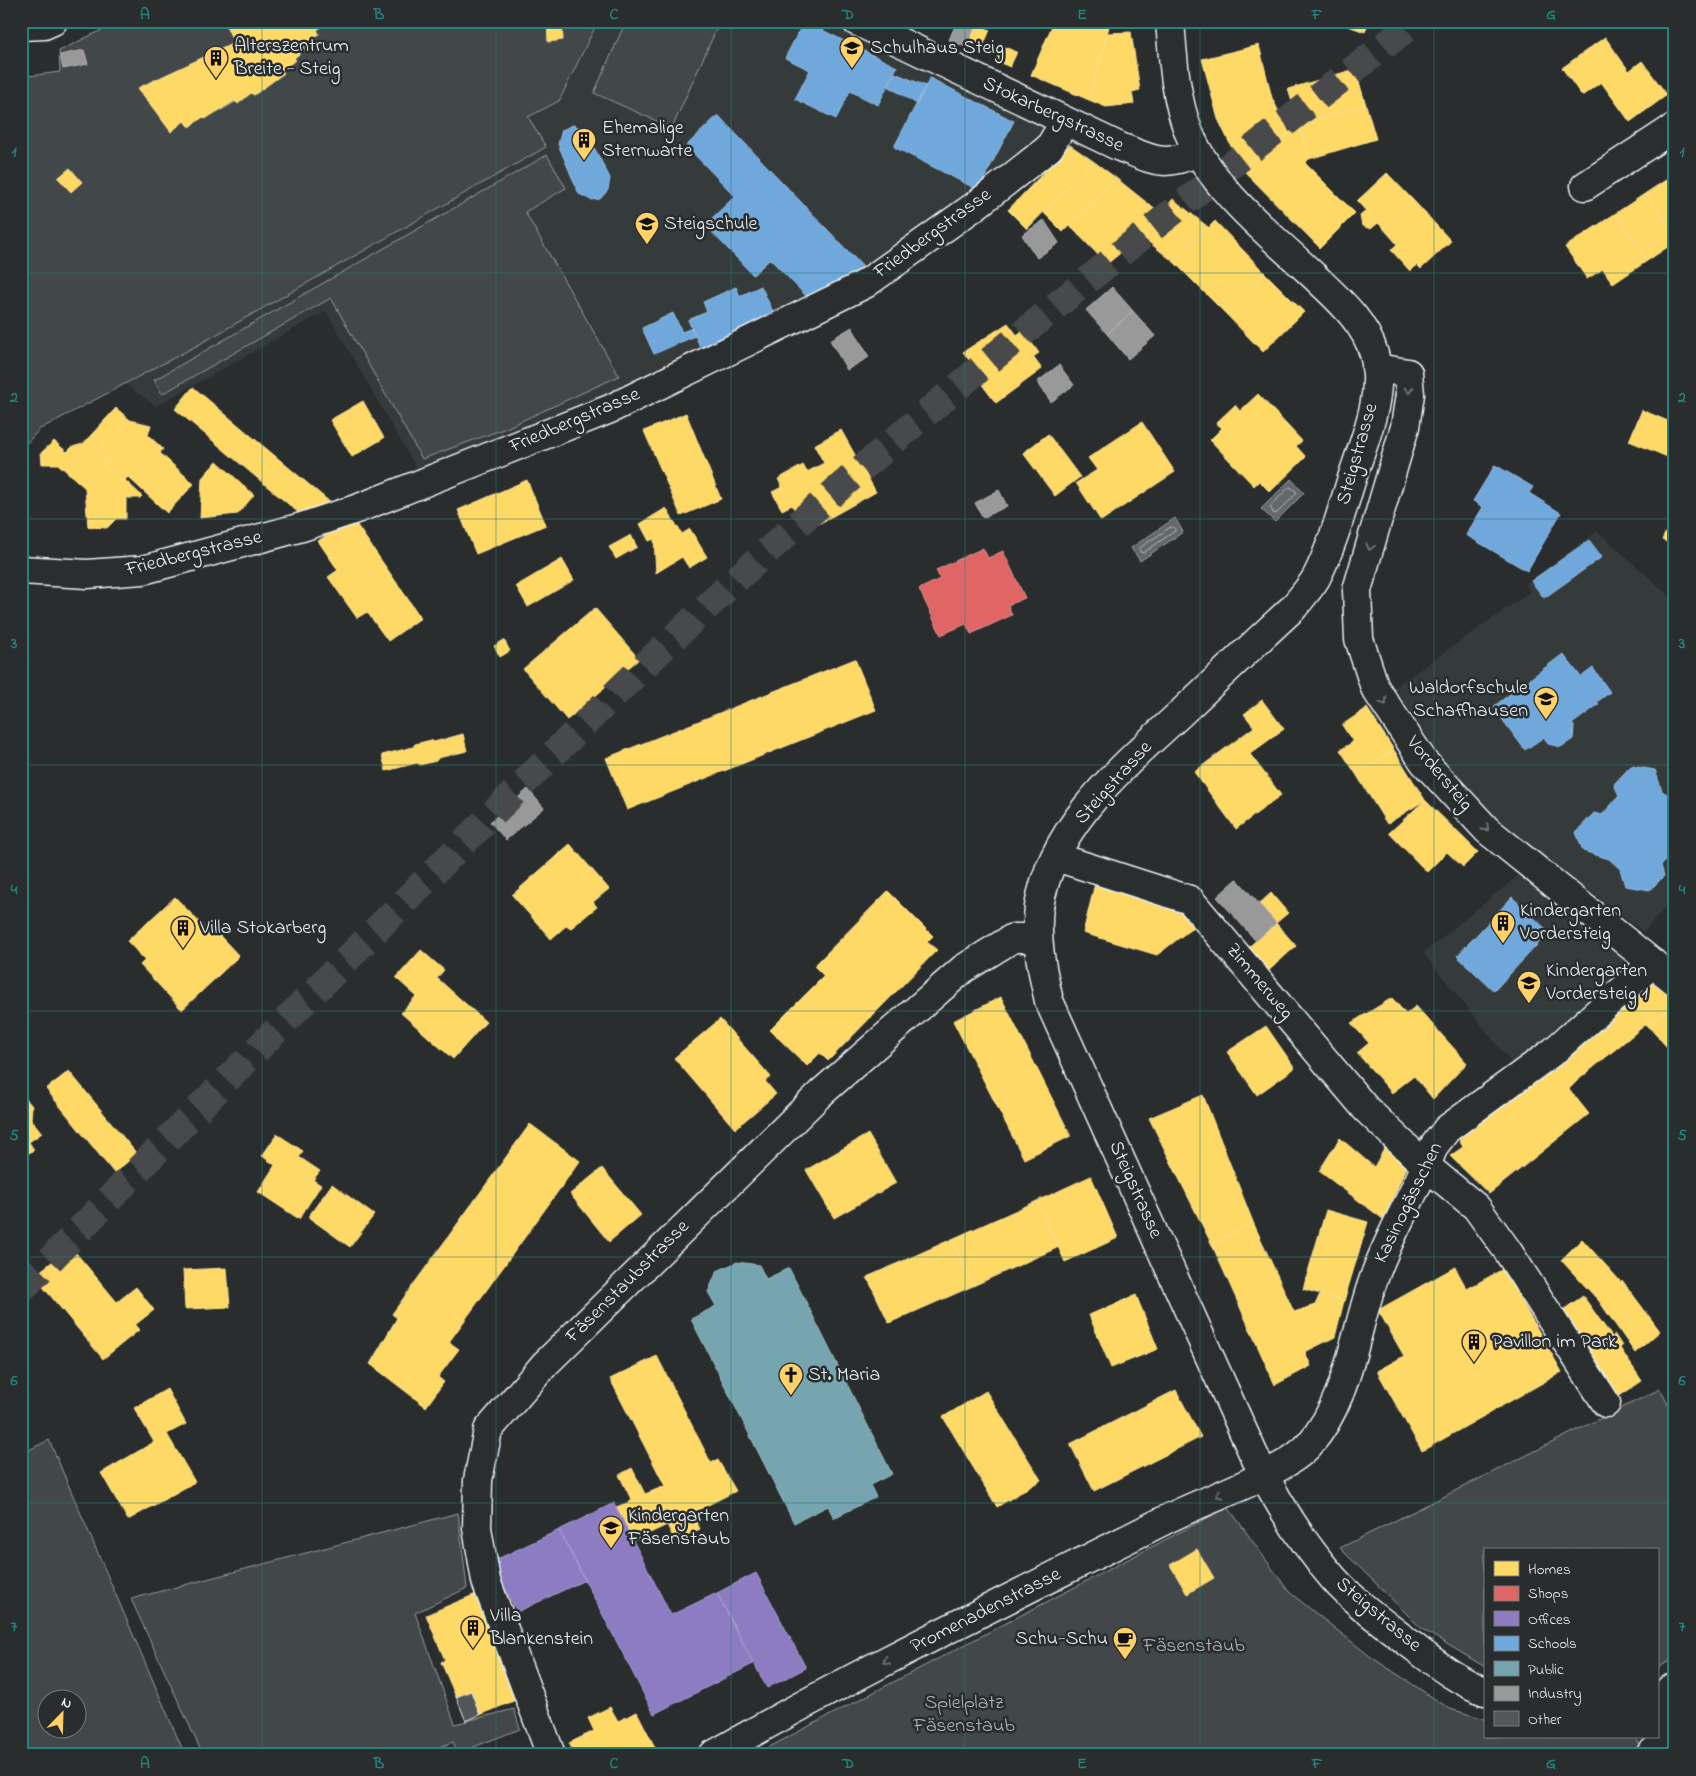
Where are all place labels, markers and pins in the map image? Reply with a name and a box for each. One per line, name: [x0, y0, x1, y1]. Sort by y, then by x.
place label: Alterszentrum Breite - Steig: [233, 32, 349, 85]
place label: Schulhaus Steig: [870, 34, 1004, 64]
school or university icon: Schulhaus Steig: [839, 35, 865, 69]
building icon: Alterszentrum Breite - Steig: [203, 45, 229, 79]
place label: Ehemalige Sternwarte: [602, 114, 692, 166]
building icon: Ehemalige Sternwarte: [571, 127, 597, 161]
place label: Steigschule: [664, 210, 757, 240]
school or university icon: Steigschule: [634, 211, 660, 245]
place label: Waldorfschule Schaffhausen: [1409, 674, 1528, 726]
school or university icon: Waldorfschule Schaffhausen: [1533, 686, 1559, 720]
place label: Kindergarten Vordersteig: [1519, 897, 1621, 950]
building icon: Kindergarten Vordersteig: [1490, 910, 1516, 944]
place label: Villa Stokarberg: [199, 914, 326, 944]
building icon: Villa Stokarberg: [170, 915, 196, 949]
place label: Kindergarten Vordersteig 1: [1545, 957, 1648, 1010]
school or university icon: Kindergarten Vordersteig 1: [1516, 970, 1542, 1004]
place label: Pavillon im Park: [1492, 1328, 1617, 1357]
building icon: Pavillon im Park: [1461, 1329, 1487, 1363]
place label: St. Maria: [808, 1361, 880, 1390]
church icon: St. Maria: [778, 1362, 804, 1396]
place label: Kindergarten Fäsenstaub: [627, 1502, 730, 1554]
school or university icon: Kindergarten Fäsenstaub: [598, 1515, 624, 1549]
place label: Villa Blankenstein: [489, 1602, 593, 1654]
building icon: Villa Blankenstein: [460, 1615, 486, 1649]
place label: Schu-Schu: [1015, 1625, 1108, 1654]
cafe icon: Schu-Schu: [1112, 1626, 1138, 1660]

